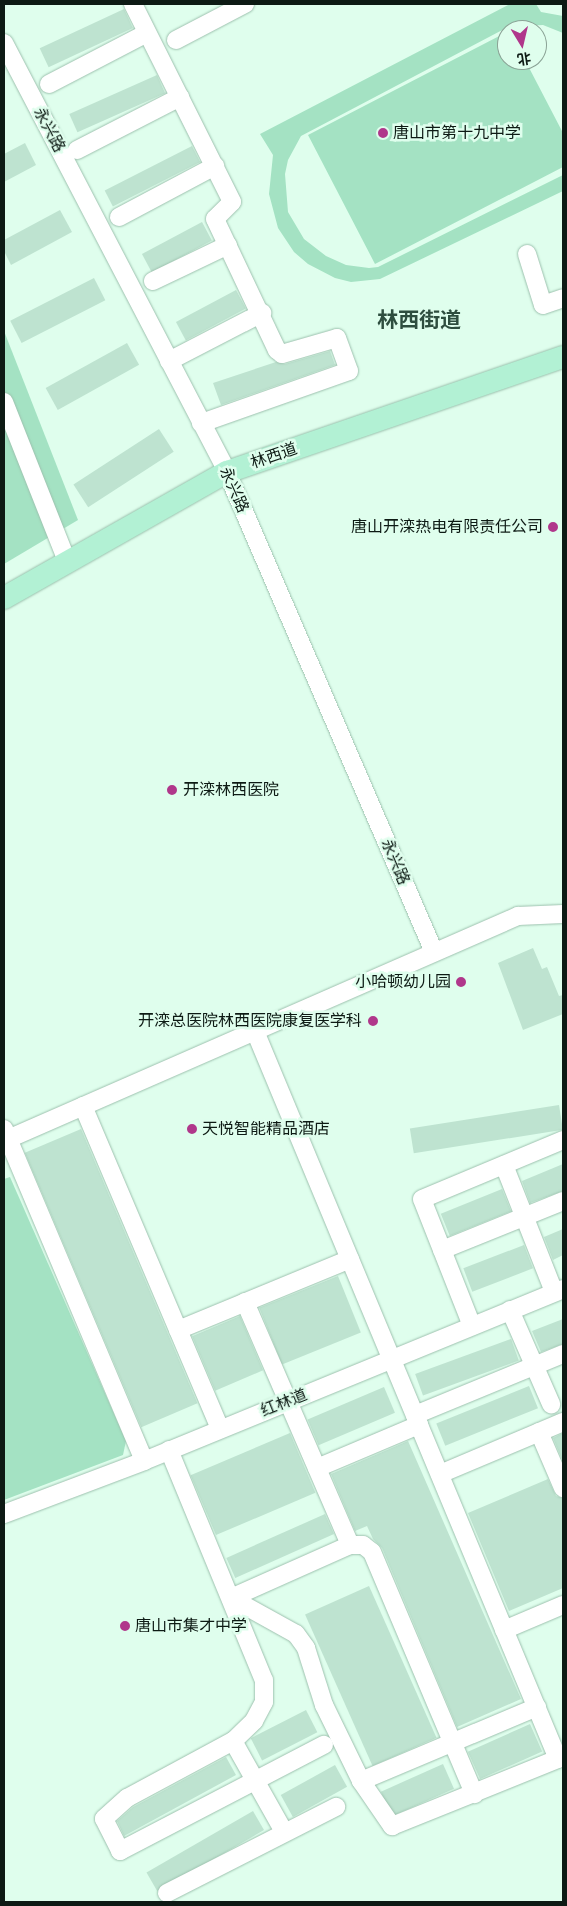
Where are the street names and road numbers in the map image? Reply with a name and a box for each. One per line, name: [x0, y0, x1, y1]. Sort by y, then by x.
street label: 永兴路: [29, 104, 69, 156]
street label: 林西道: [248, 439, 300, 473]
street label: 永兴路: [215, 464, 253, 516]
street label: 永兴路: [377, 836, 413, 888]
street label: 红林道: [258, 1385, 310, 1421]

